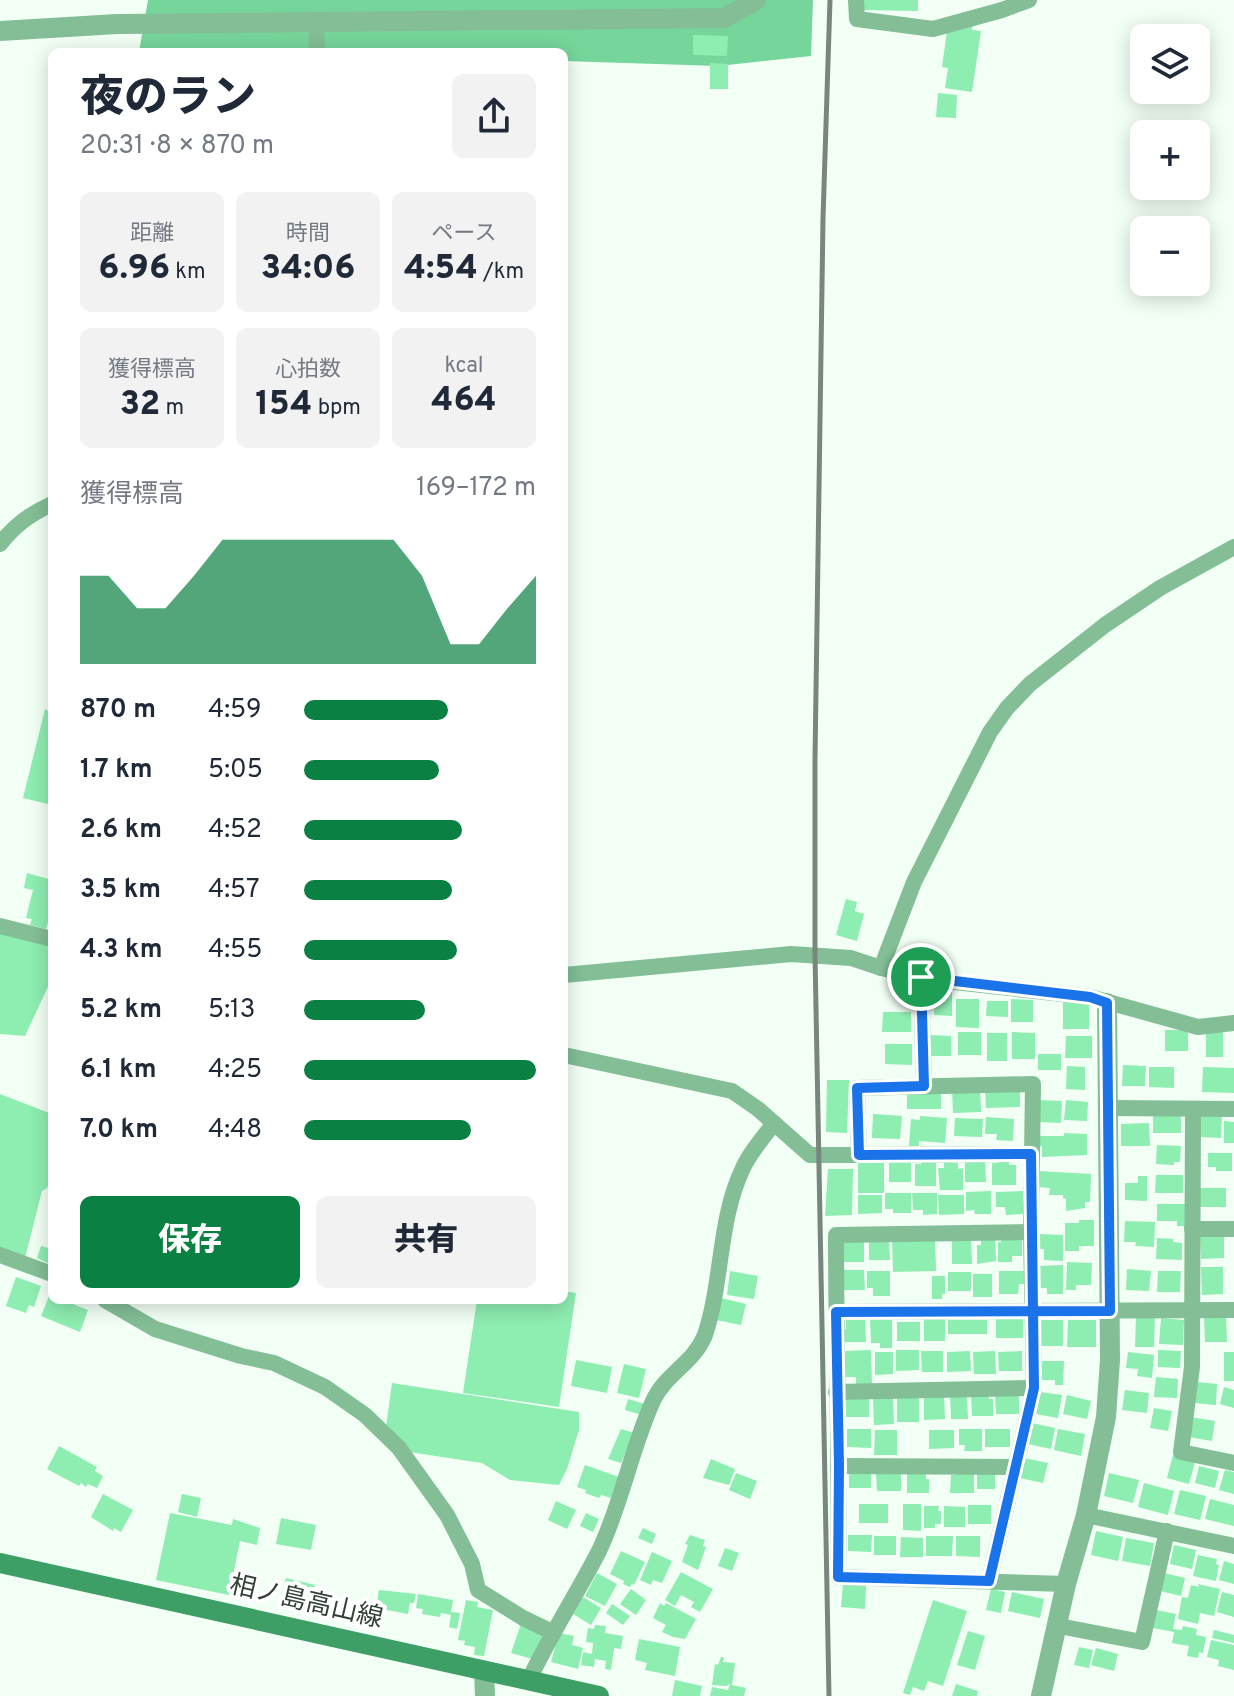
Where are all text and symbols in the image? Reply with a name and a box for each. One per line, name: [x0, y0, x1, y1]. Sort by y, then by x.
map controls: [1130, 24, 1210, 296]
button: layers: [1130, 24, 1210, 104]
text: 夜のラン: [80, 72, 256, 128]
button: share: [452, 74, 536, 158]
button: +: [1130, 120, 1210, 200]
text: 20:31 · 8 × 870 m: [80, 130, 274, 163]
button: −: [1130, 216, 1210, 296]
text: 距離: [130, 221, 174, 248]
text: 時間: [286, 221, 330, 248]
text: ペース: [432, 221, 496, 248]
text: 6.96: [98, 248, 170, 291]
text: 34:06: [261, 248, 355, 291]
text: 4:54: [404, 248, 478, 291]
text: km: [170, 259, 206, 286]
text: /km: [478, 259, 524, 286]
text: kcal: [444, 353, 484, 380]
text: 獲得標高: [108, 357, 196, 384]
text: 心拍数: [275, 357, 341, 384]
text: 464: [431, 380, 497, 423]
text: 32: [120, 384, 160, 427]
text: 154: [255, 384, 312, 427]
text: m: [160, 395, 184, 422]
text: bpm: [312, 395, 361, 422]
text: 169–172 m: [416, 472, 536, 505]
text: 獲得標高: [80, 479, 184, 512]
text: 870 m: [80, 694, 156, 727]
text: 4:59: [208, 694, 261, 727]
text: 1.7 km: [80, 754, 153, 787]
text: 5:05: [208, 754, 263, 787]
text: 2.6 km: [80, 814, 162, 847]
text: 4:52: [208, 814, 262, 847]
text: 3.5 km: [80, 874, 161, 907]
text: 4:57: [208, 874, 259, 907]
text: 4.3 km: [80, 934, 162, 967]
text: 4:55: [208, 934, 262, 967]
pin: [887, 943, 955, 1011]
icon: arrive: [899, 955, 943, 999]
text: 5.2 km: [80, 994, 162, 1027]
text: 5:13: [208, 994, 255, 1027]
text: 6.1 km: [80, 1054, 157, 1087]
text: 4:25: [208, 1054, 262, 1087]
text: 7.0 km: [80, 1114, 158, 1147]
text: 4:48: [208, 1114, 262, 1147]
button: 保存: [80, 1196, 300, 1288]
button: 共有: [316, 1196, 536, 1288]
street label: 相ノ島高山線: [226, 1569, 386, 1637]

